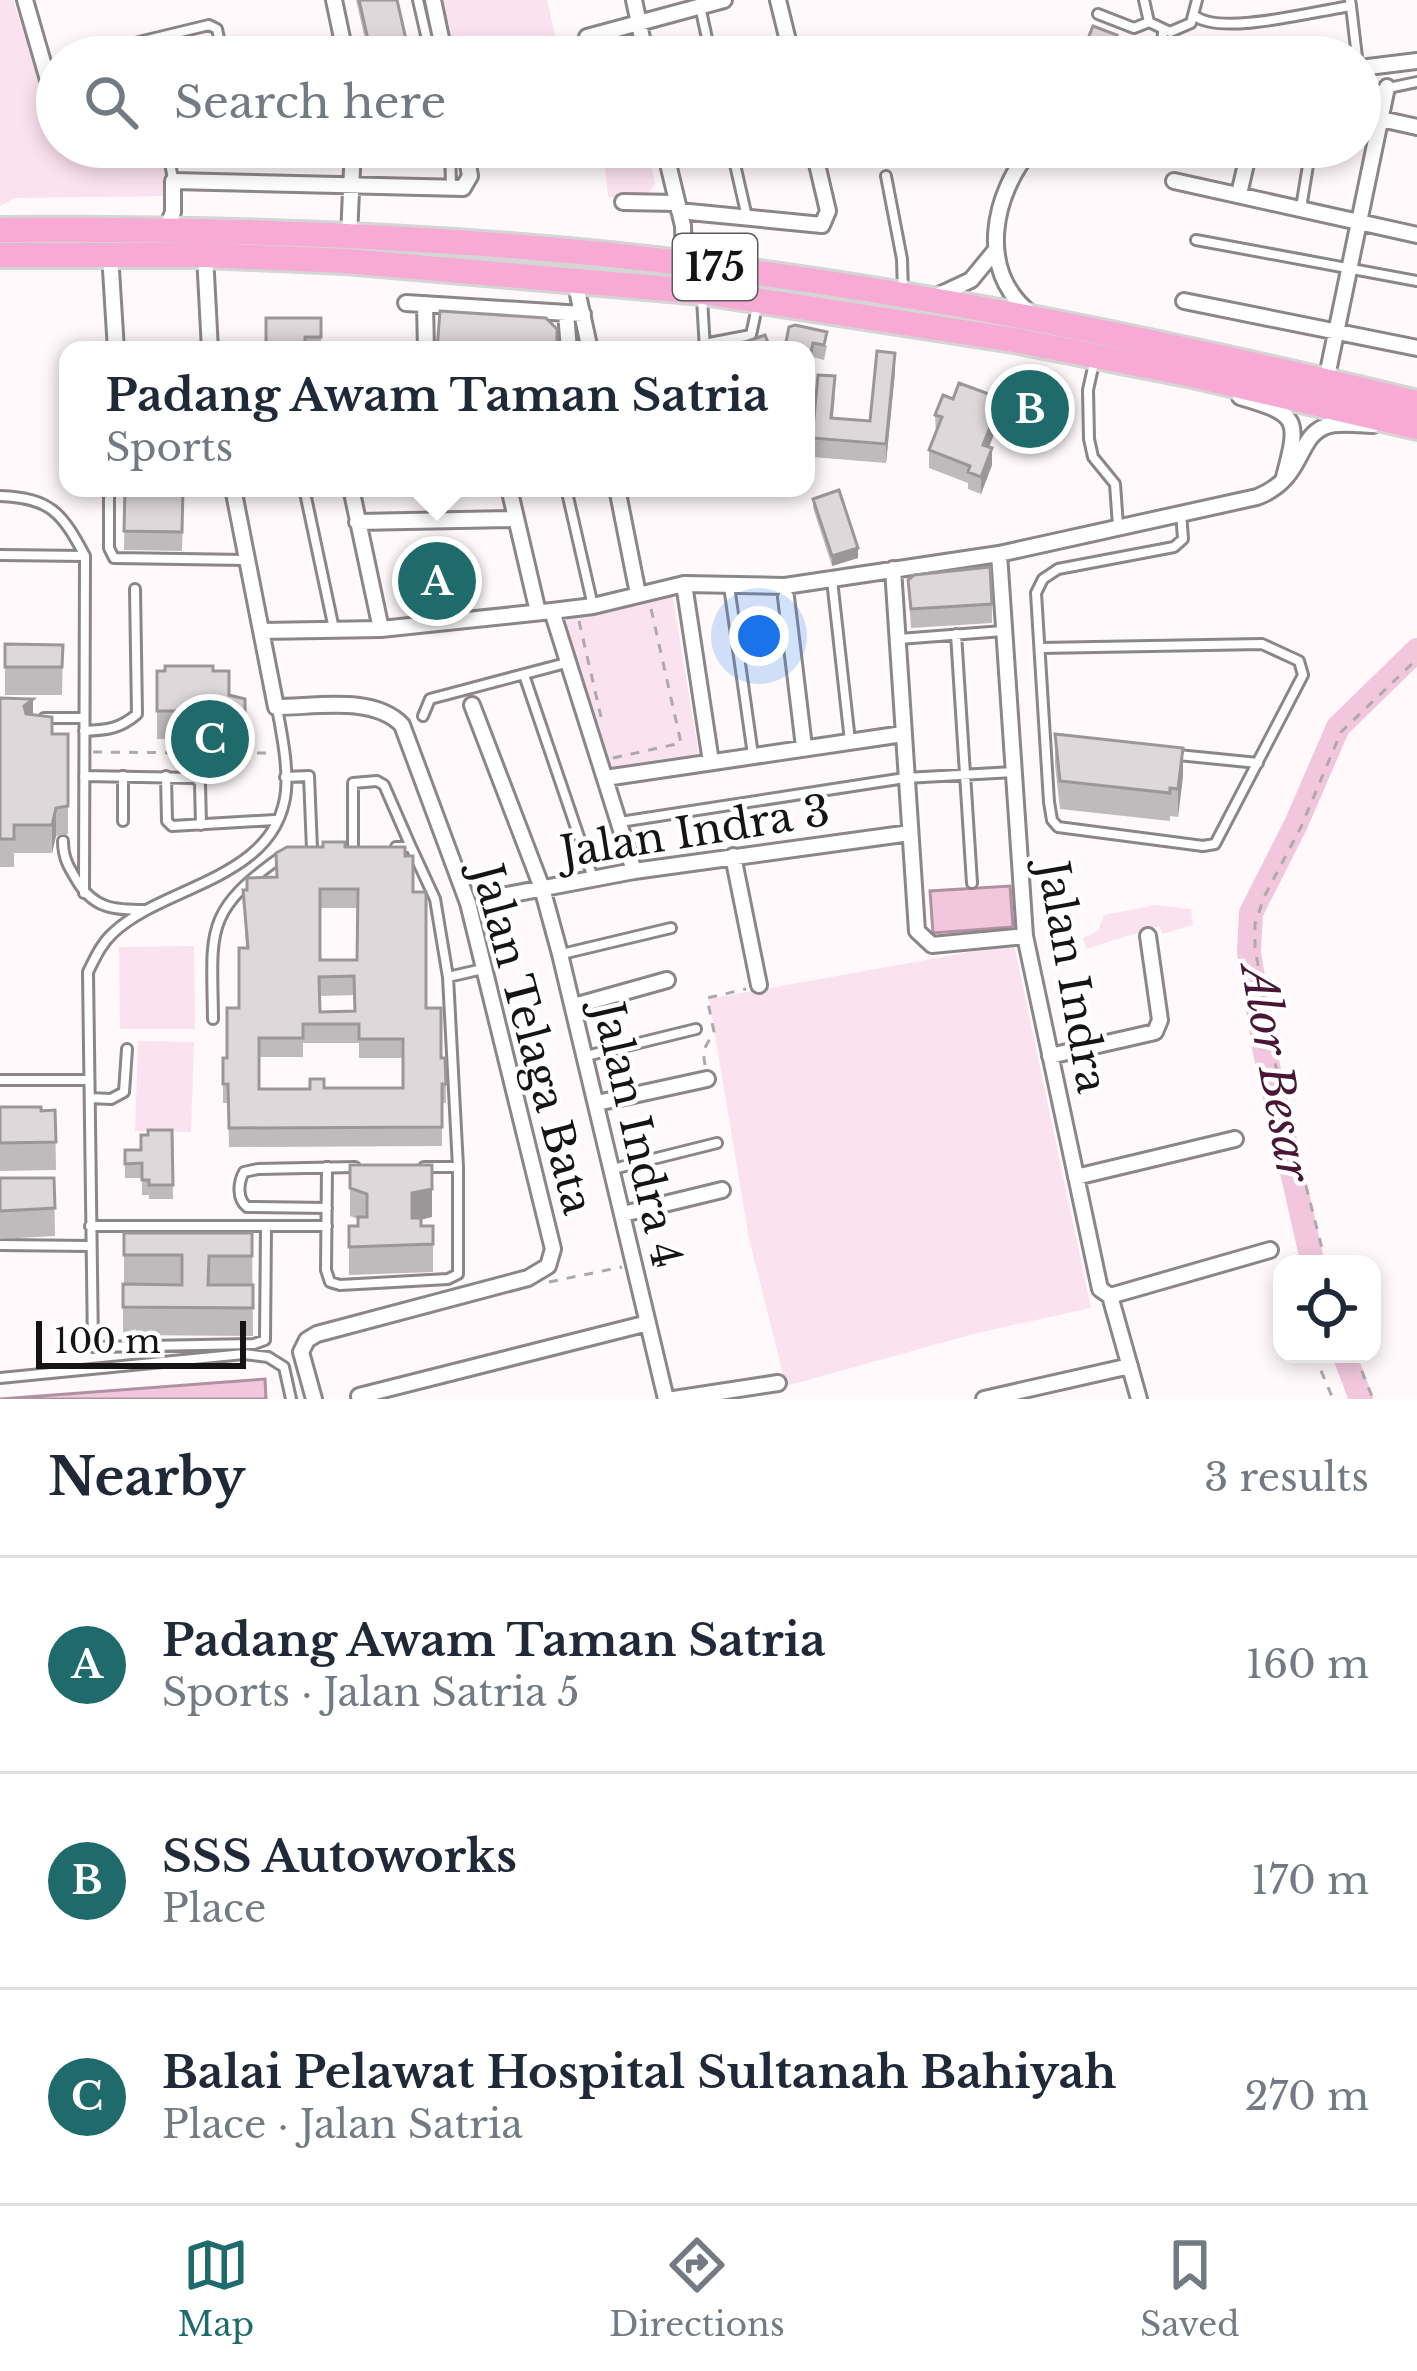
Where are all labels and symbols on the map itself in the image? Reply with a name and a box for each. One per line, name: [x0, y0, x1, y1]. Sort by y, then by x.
road number: 175: [673, 234, 757, 300]
pin: B: [991, 364, 1069, 454]
pin: A: [398, 536, 476, 626]
your location: [729, 606, 789, 666]
pin: C: [171, 694, 249, 784]
street label: Jalan Indra 3: [552, 784, 833, 879]
street label: Jalan Indra: [1026, 852, 1119, 1098]
street label: Jalan Telaga Bata: [460, 854, 605, 1220]
water label: Alor Besar: [1229, 955, 1323, 1188]
street label: Jalan Indra 4: [581, 992, 694, 1273]
scale bar: [36, 1315, 246, 1368]

